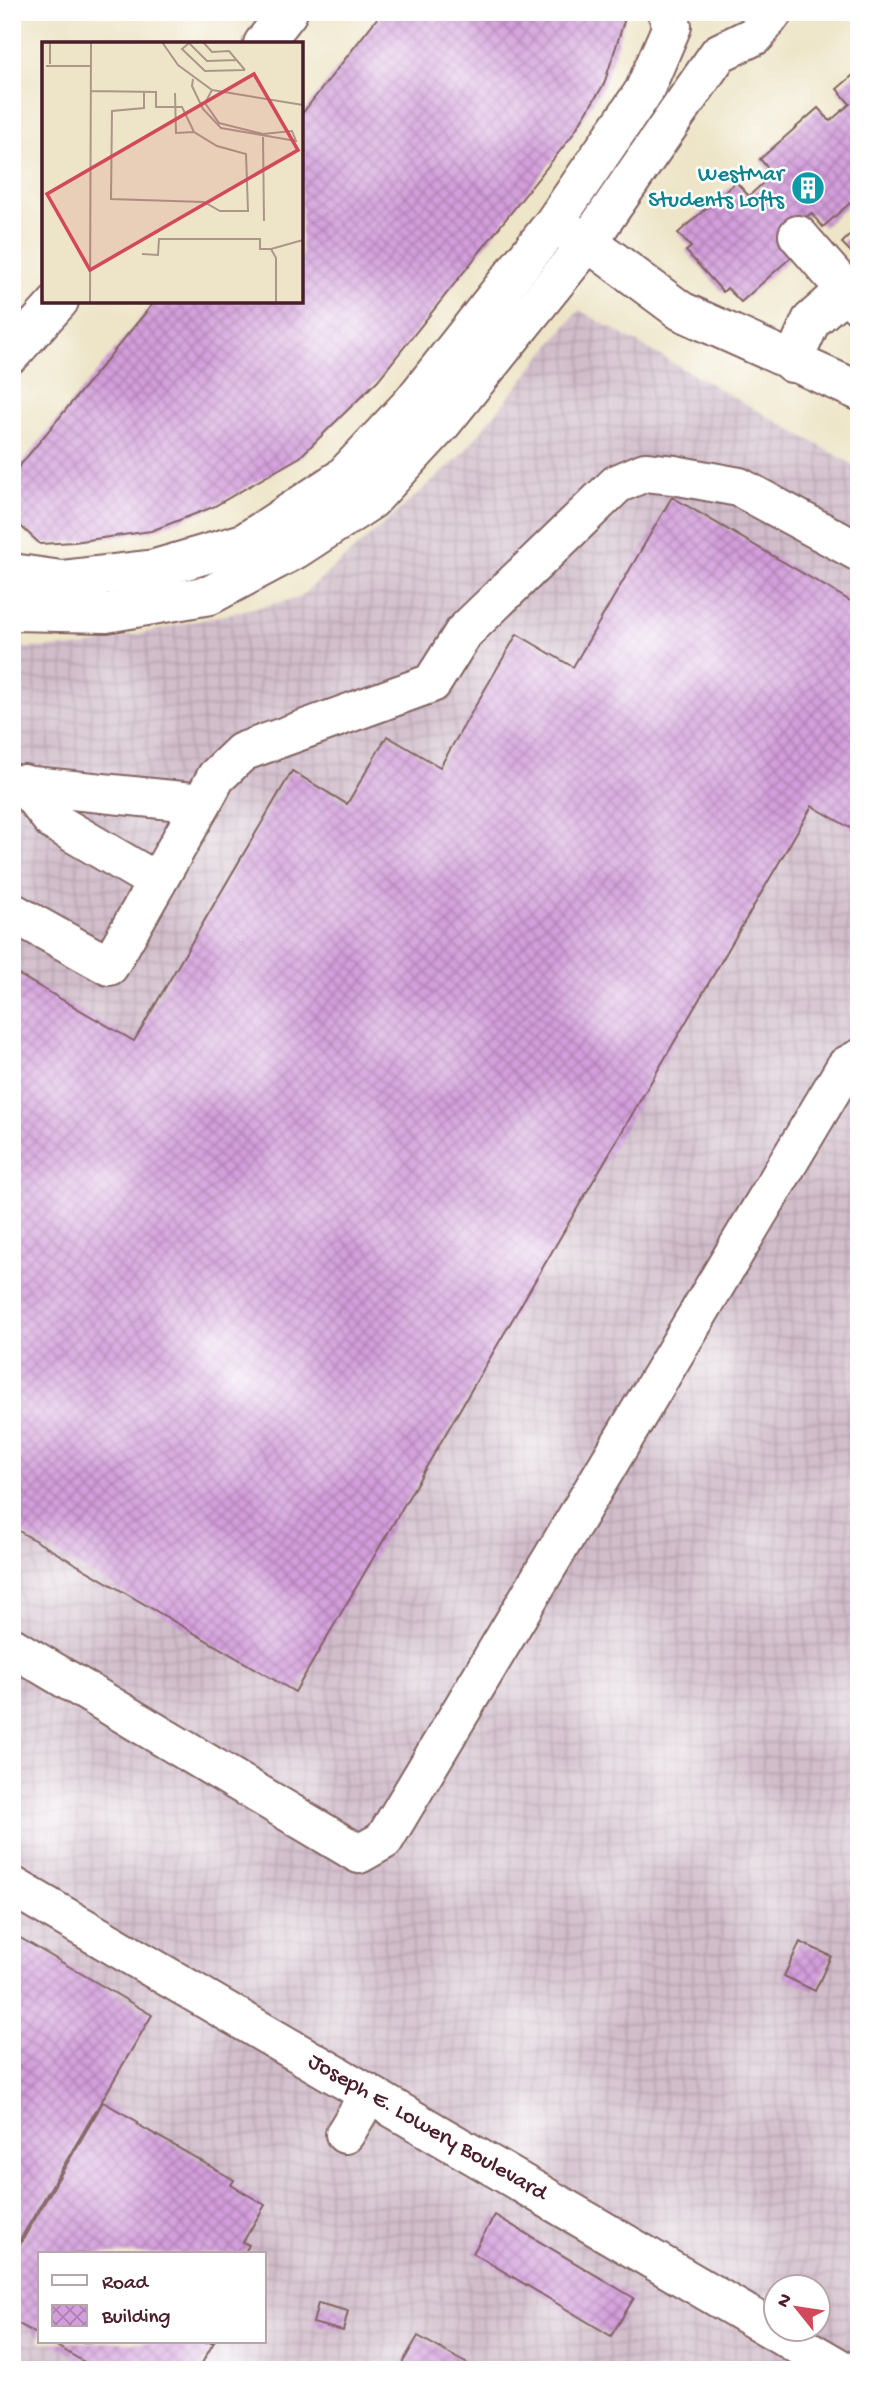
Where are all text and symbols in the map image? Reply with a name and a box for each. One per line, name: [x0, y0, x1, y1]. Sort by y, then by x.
inset map: [42, 42, 303, 303]
place label: WestMar Students Lofts: [648, 162, 786, 215]
building icon: WestMar Students Lofts: [789, 169, 827, 207]
street label: Joseph E. Lowery Boulevard: [303, 2048, 553, 2208]
legend: [38, 2252, 266, 2344]
text: Road: [102, 2272, 150, 2297]
north arrow: [762, 2274, 832, 2344]
text: N: [772, 2290, 798, 2312]
text: Building: [101, 2306, 171, 2331]

